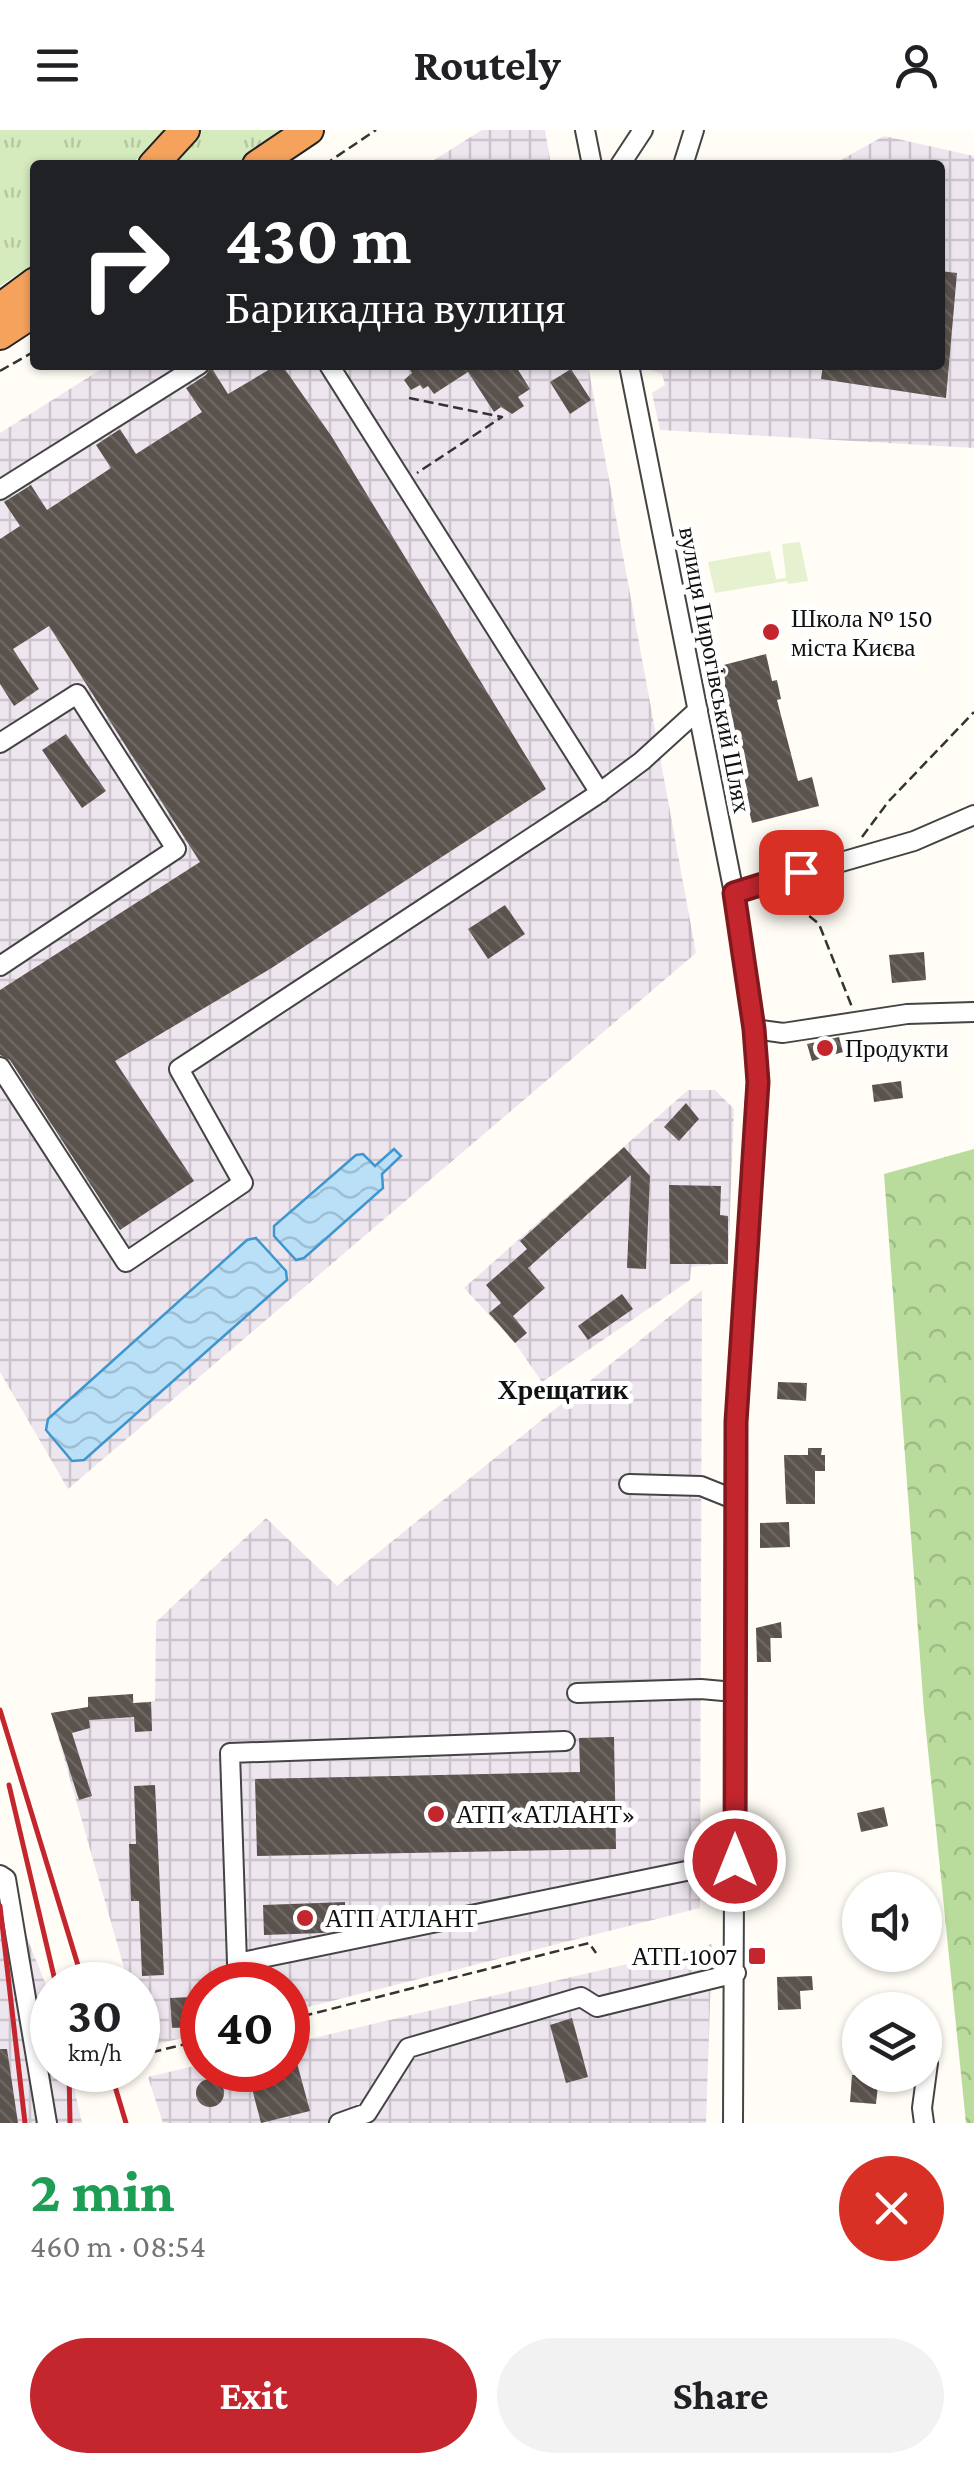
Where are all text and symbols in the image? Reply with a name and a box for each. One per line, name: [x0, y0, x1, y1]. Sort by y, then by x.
icon: menu: [30, 38, 85, 93]
icon: person: [889, 38, 944, 93]
text: Routely: [413, 40, 561, 90]
icon: right: [60, 200, 190, 330]
text: 430 m: [225, 200, 411, 278]
text: Барикадна вулиця: [225, 283, 566, 333]
street label: вулиця Пирогівський Шлях: [674, 525, 756, 816]
place label: Школа № 150 міста Києва: [791, 605, 933, 661]
marker: Школа № 150 міста Києва: [760, 621, 782, 643]
pin: [759, 830, 844, 915]
icon: arrive: [774, 845, 829, 900]
place label: Продукти: [845, 1035, 949, 1062]
marker: Продукти: [814, 1037, 836, 1059]
district label: Хрещатик: [497, 1374, 629, 1405]
place label: АТП «АТЛАНТ»: [456, 1801, 635, 1828]
marker: АТП «АТЛАНТ»: [425, 1803, 447, 1825]
position arrow: [683, 1809, 787, 1913]
map controls: [842, 1872, 942, 2092]
button: sound: [842, 1872, 942, 1972]
place label: АТП АТЛАНТ: [325, 1905, 477, 1932]
marker: АТП АТЛАНТ: [294, 1907, 316, 1929]
place label: АТП-1007: [632, 1943, 737, 1970]
marker: АТП-1007: [746, 1945, 768, 1967]
speed limit sign: 40: [180, 1962, 310, 2092]
text: 30: [68, 1987, 122, 2043]
button: layers: [842, 1992, 942, 2092]
text: km/h: [68, 2039, 122, 2066]
button: close: [839, 2156, 944, 2261]
text: 2 min: [30, 2157, 175, 2224]
text: 460 m · 08:54: [30, 2228, 206, 2264]
button: Exit: [30, 2338, 477, 2453]
button: Share: [497, 2338, 944, 2453]

